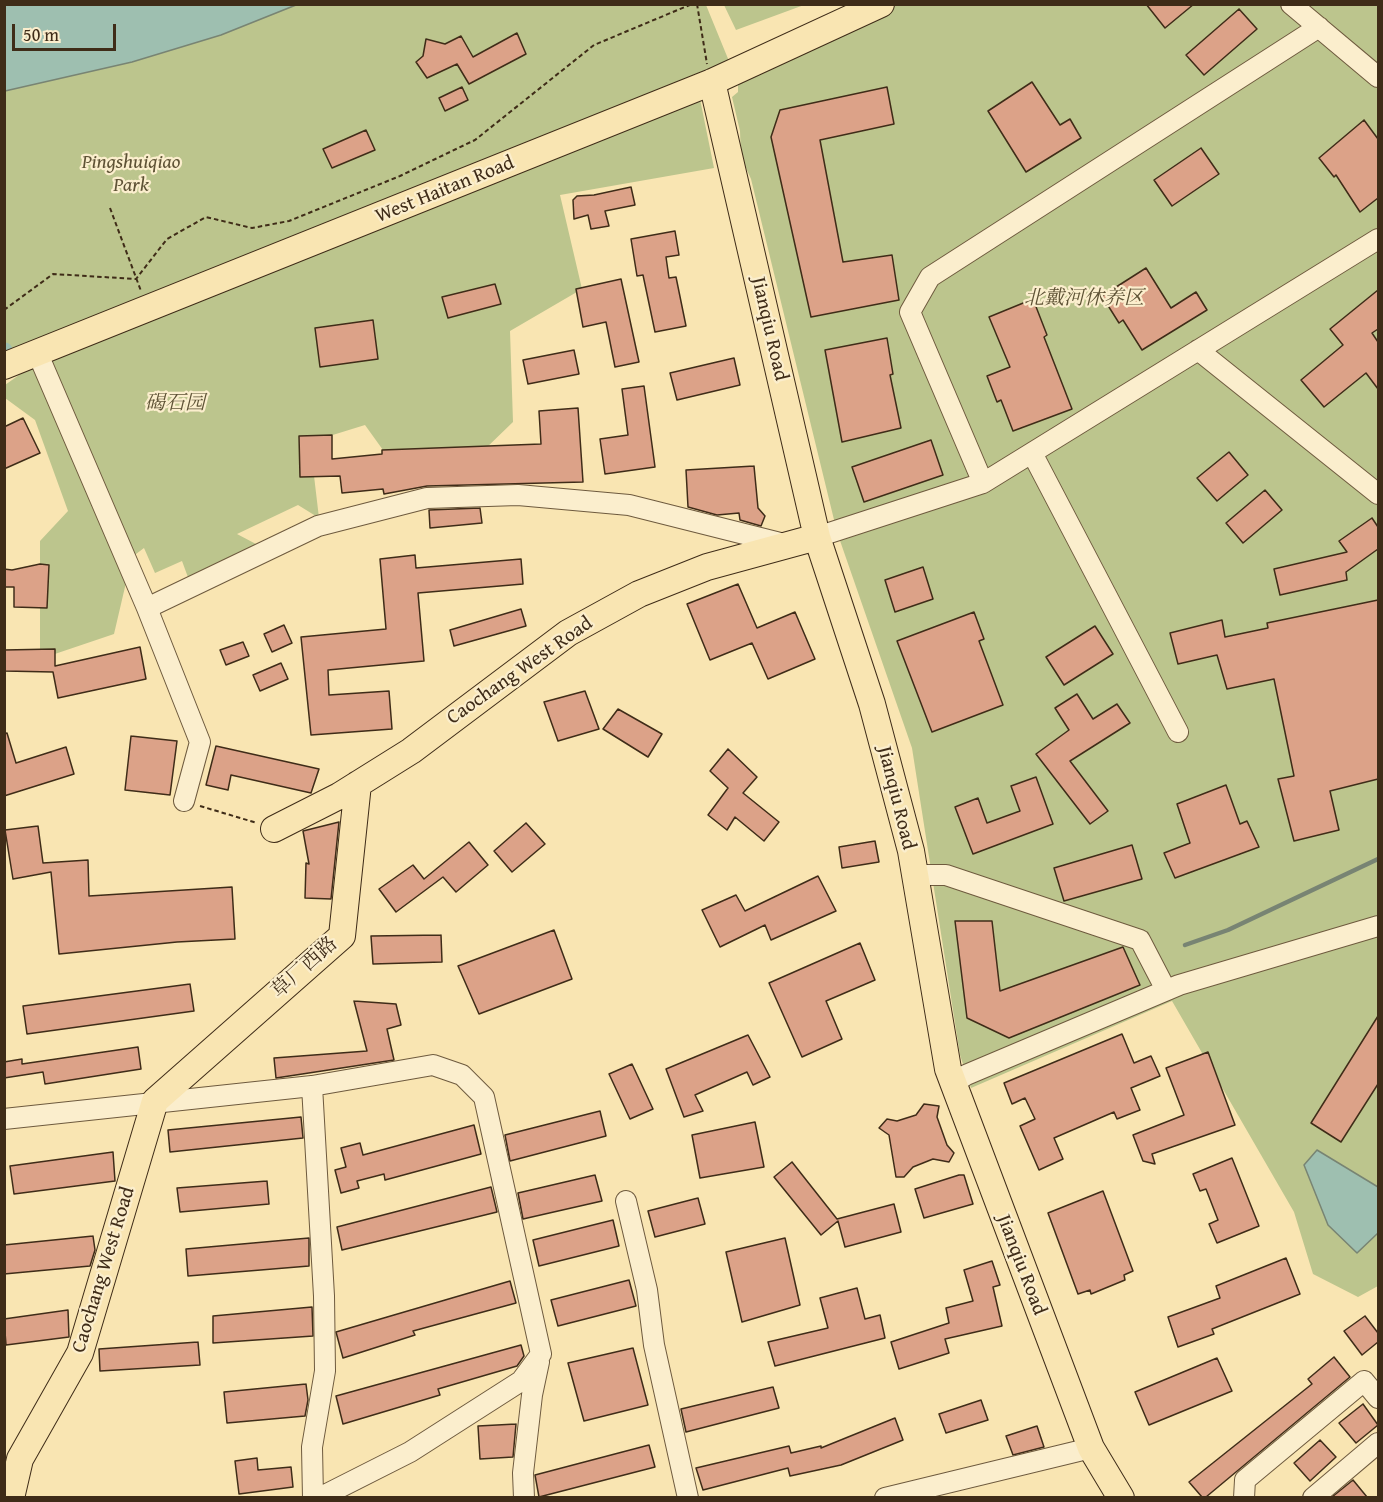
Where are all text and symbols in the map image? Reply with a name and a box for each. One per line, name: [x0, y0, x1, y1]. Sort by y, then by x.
scale bar: [15, 12, 118, 50]
text: 50 m: [23, 21, 59, 48]
park label: Pingshuiqiao Park: [82, 151, 180, 198]
street label: West Haitan Road: [372, 151, 518, 229]
street label: Jianqiu Road: [745, 275, 793, 383]
park label: 北戴河休养区: [1024, 287, 1144, 311]
park label: 碣石园: [145, 392, 205, 416]
street label: Caochang West Road: [443, 612, 597, 730]
street label: Jianqiu Road: [872, 744, 920, 852]
street label: 草厂西路: [267, 932, 343, 1004]
street label: Caochang West Road: [67, 1184, 141, 1356]
street label: Jianqiu Road: [991, 1211, 1051, 1319]

